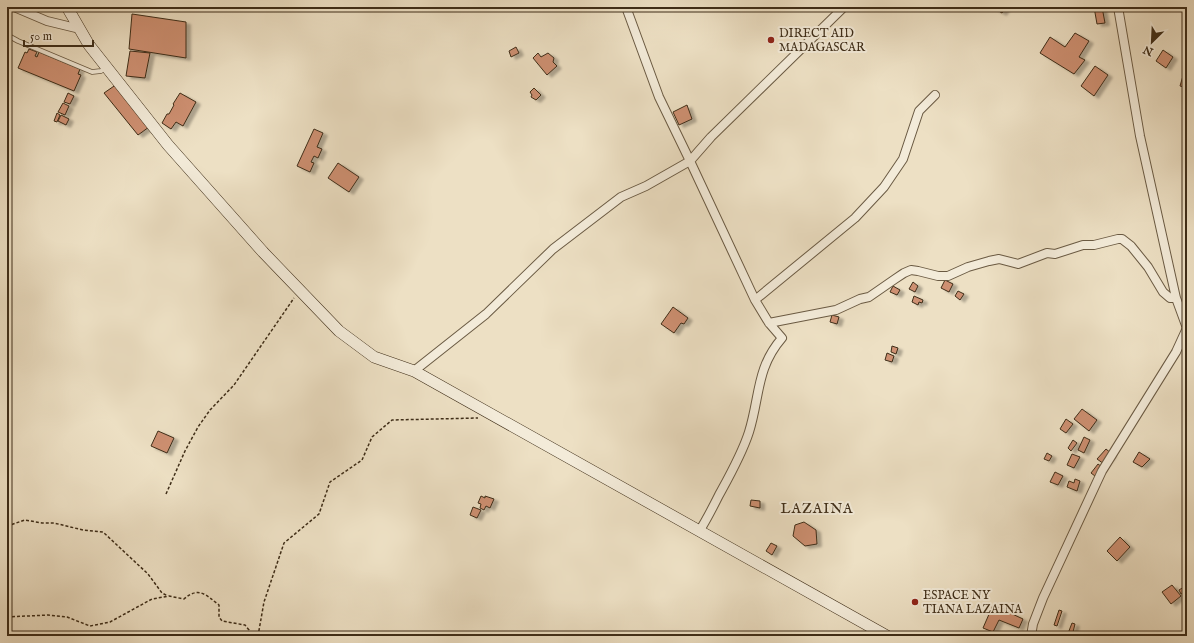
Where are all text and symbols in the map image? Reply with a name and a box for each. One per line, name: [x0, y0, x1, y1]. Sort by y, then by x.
scale bar: [24, 22, 93, 48]
north arrow: [1132, 22, 1172, 62]
place label: DIRECT AID MADAGASCAR: [779, 26, 866, 55]
text: 50 m: [30, 29, 52, 44]
marker: DIRECT AID MADAGASCAR: [766, 35, 776, 45]
text: N: [1141, 42, 1156, 59]
district label: LAZAINA: [780, 500, 854, 518]
place label: ESPACE NY TIANA LAZAINA: [923, 588, 1023, 617]
marker: ESPACE NY TIANA LAZAINA: [910, 597, 920, 607]

